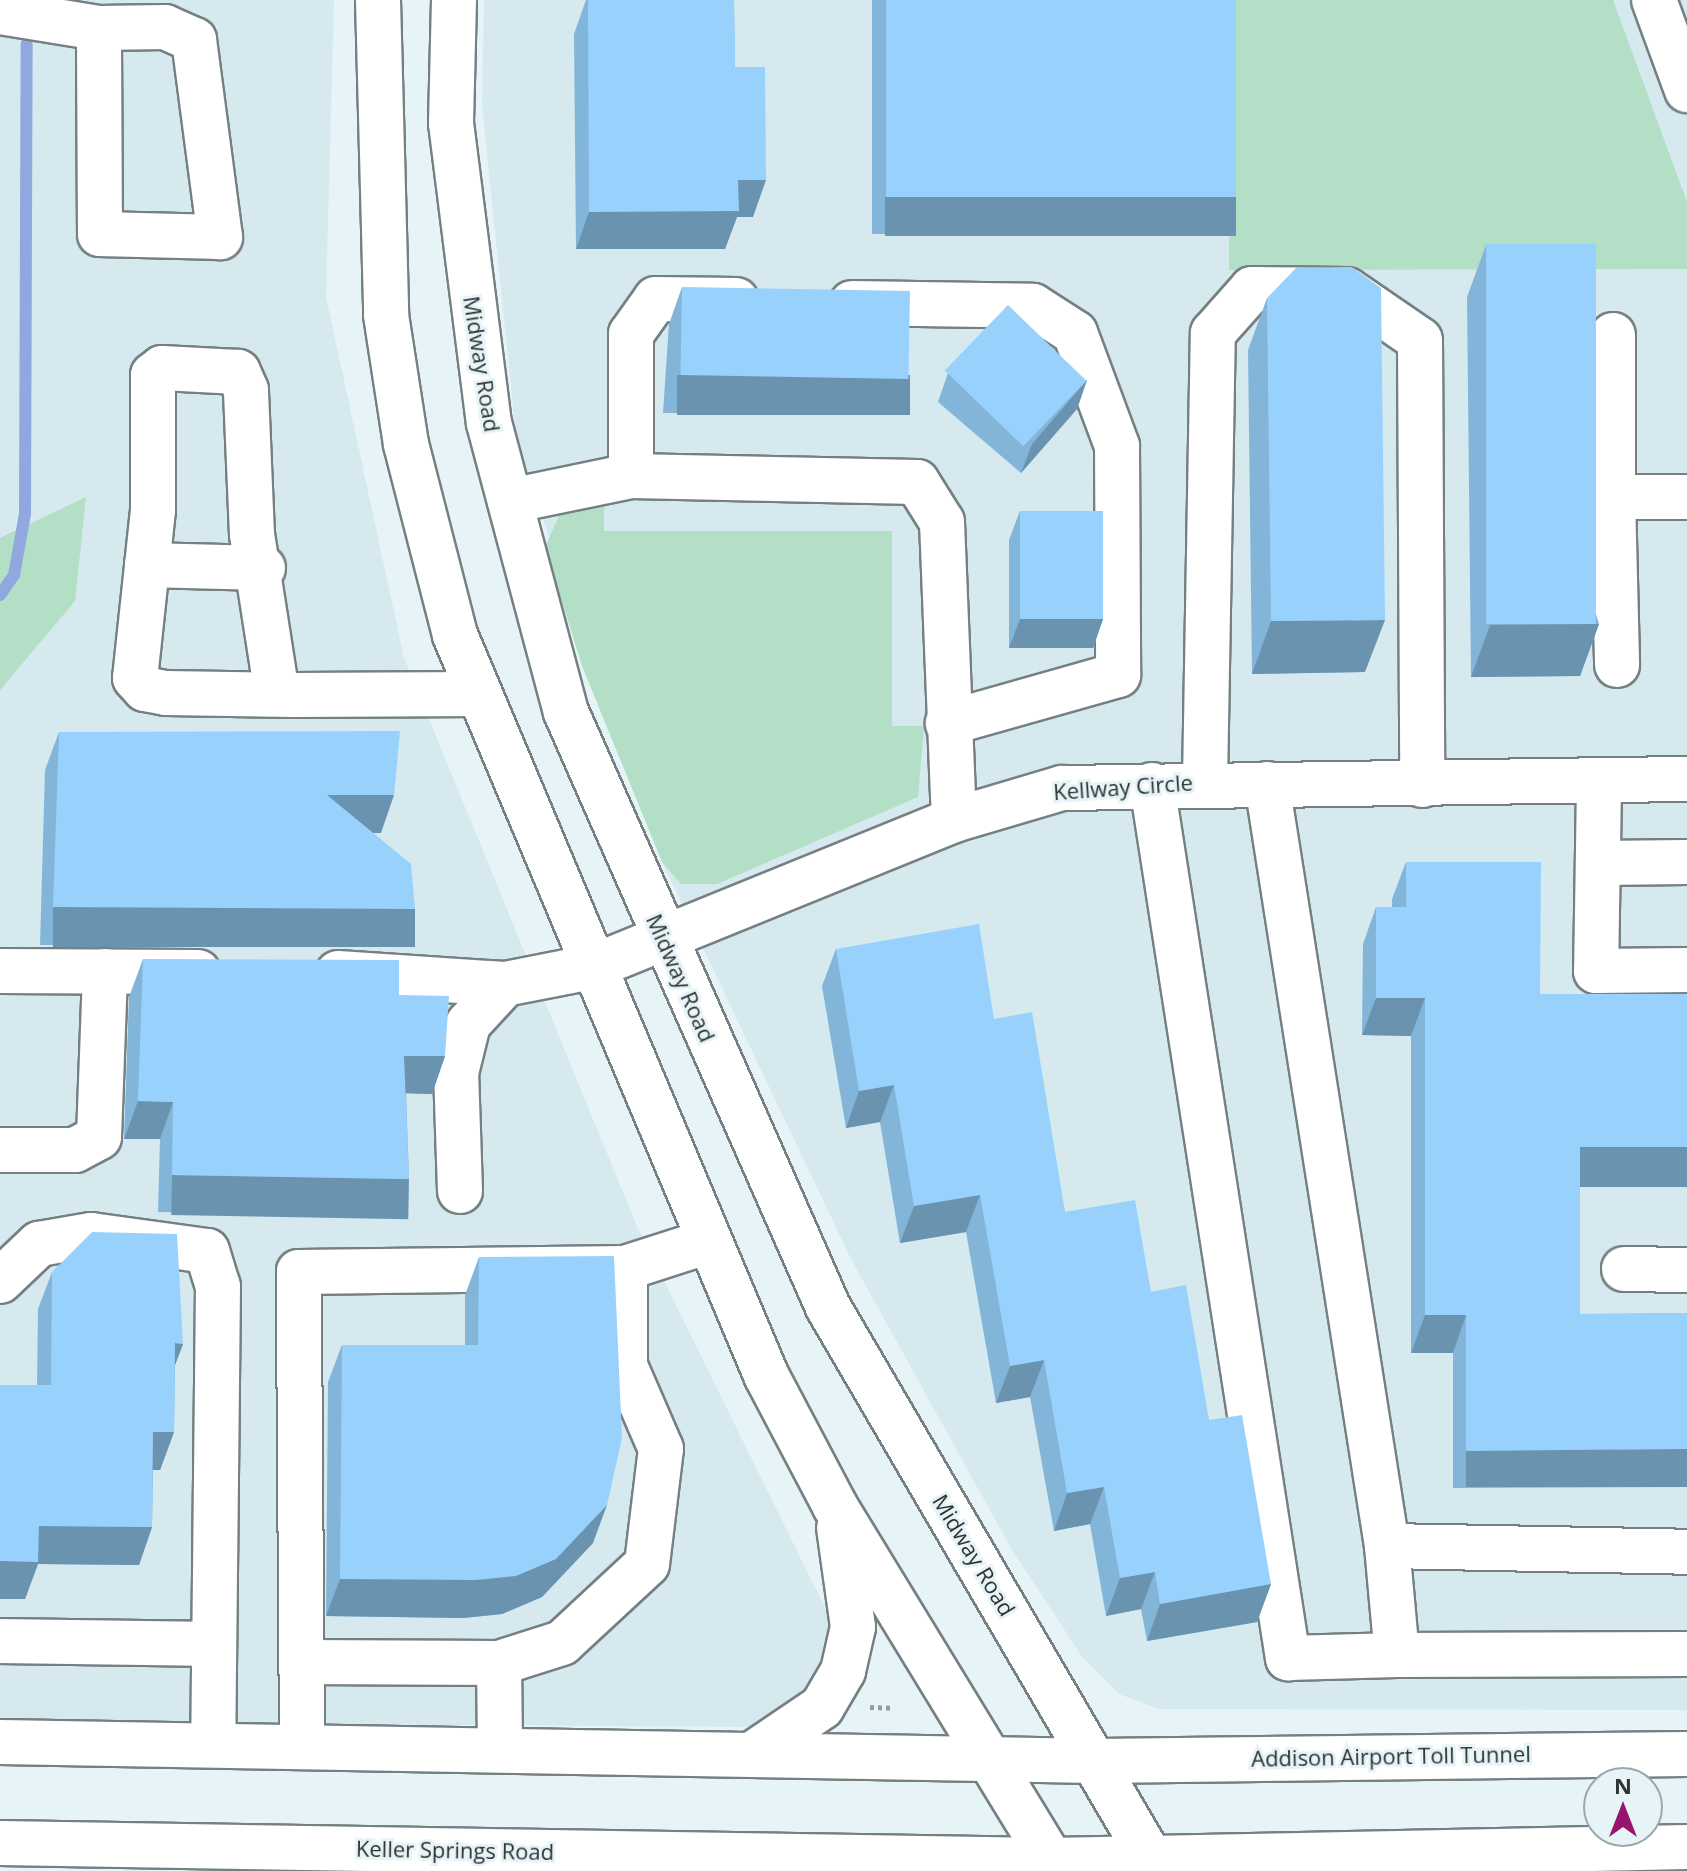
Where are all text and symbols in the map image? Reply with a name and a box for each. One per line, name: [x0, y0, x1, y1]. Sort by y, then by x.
street label: Midway Road: [458, 294, 506, 434]
street label: Kellway Circle: [1052, 769, 1194, 805]
street label: Midway Road: [641, 910, 721, 1046]
street label: Midway Road: [927, 1489, 1021, 1621]
street label: Addison Airport Toll Tunnel: [1251, 1740, 1531, 1772]
north arrow: [1583, 1767, 1663, 1847]
text: N: [1614, 1770, 1632, 1800]
street label: Keller Springs Road: [356, 1835, 554, 1865]

